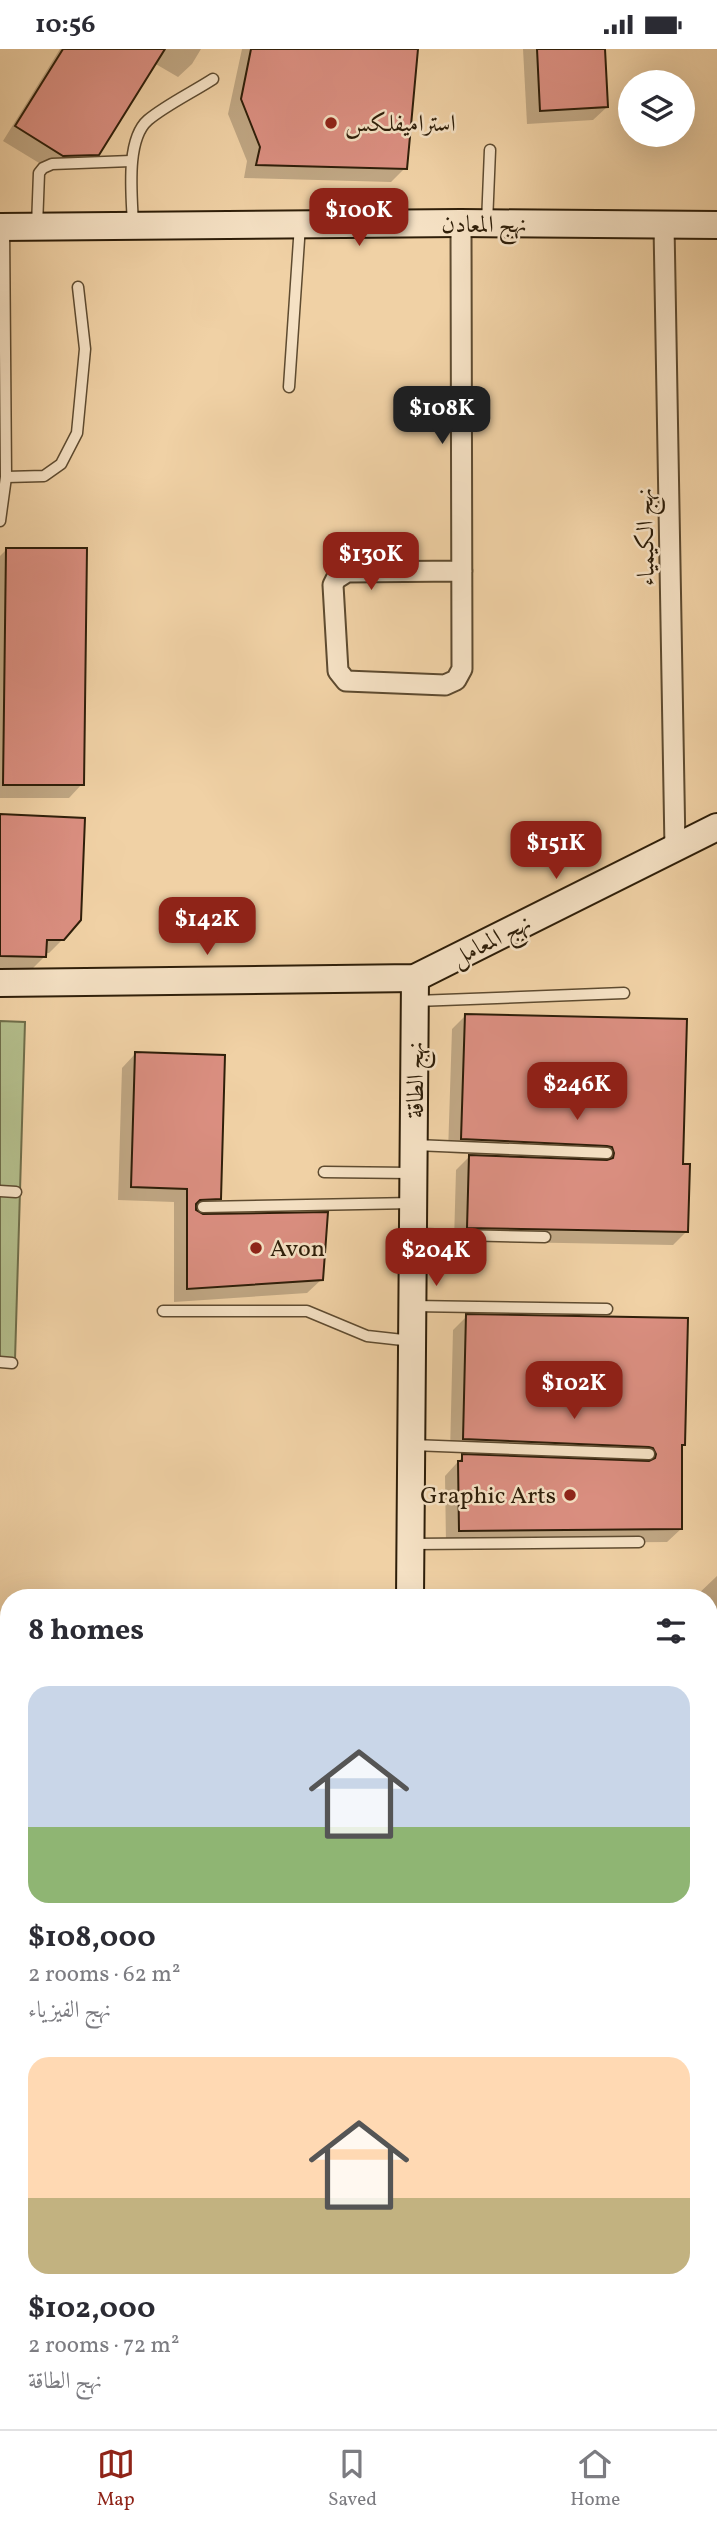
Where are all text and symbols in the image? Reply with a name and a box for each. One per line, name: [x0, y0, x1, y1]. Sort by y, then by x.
text: 10:56: [35, 7, 96, 43]
map controls: [618, 70, 695, 147]
button: layers: [618, 70, 695, 147]
place label: استراميفلكس: [345, 108, 456, 142]
marker: استراميفلكس: [323, 115, 339, 131]
pin: $100K: [310, 189, 408, 248]
text: $100K: [325, 195, 393, 227]
street label: نهج المعادن: [441, 209, 527, 245]
pin: $108K: [393, 387, 491, 446]
text: $108K: [409, 393, 475, 425]
street label: نهج الكيمياء: [629, 487, 667, 586]
pin: $130K: [322, 533, 420, 592]
text: $130K: [339, 539, 403, 571]
pin: $151K: [507, 821, 605, 881]
text: $151K: [526, 828, 586, 860]
pin: $142K: [158, 897, 256, 957]
text: $142K: [175, 904, 239, 936]
street label: نهج المعامل: [446, 907, 539, 978]
street label: نهج الطاقة: [400, 1041, 436, 1119]
pin: $246K: [528, 1063, 626, 1122]
text: $246K: [543, 1069, 611, 1101]
pin: $204K: [387, 1229, 485, 1288]
place label: Avon: [270, 1233, 325, 1267]
text: $204K: [401, 1235, 471, 1267]
marker: Avon: [248, 1240, 264, 1256]
pin: $102K: [525, 1361, 623, 1421]
text: $102K: [542, 1368, 606, 1400]
place label: Graphic Arts: [420, 1480, 556, 1514]
marker: Graphic Arts: [562, 1487, 578, 1503]
text: 8 homes: [28, 1610, 144, 1652]
icon: filters: [652, 1612, 690, 1650]
icon: home: [296, 1731, 422, 1857]
text: $108,000: [28, 1917, 156, 1959]
text: 2 rooms · 62 m²: [28, 1959, 180, 1991]
text: نهج الفيزياء: [28, 1995, 111, 2027]
icon: home: [296, 2102, 422, 2228]
text: $102,000: [28, 2288, 156, 2330]
text: 2 rooms · 72 m²: [28, 2330, 179, 2362]
text: نهج الطاقة: [28, 2366, 102, 2398]
tab: Map: [97, 2445, 135, 2513]
tab: Saved: [328, 2445, 377, 2513]
tab: Home: [570, 2445, 620, 2513]

